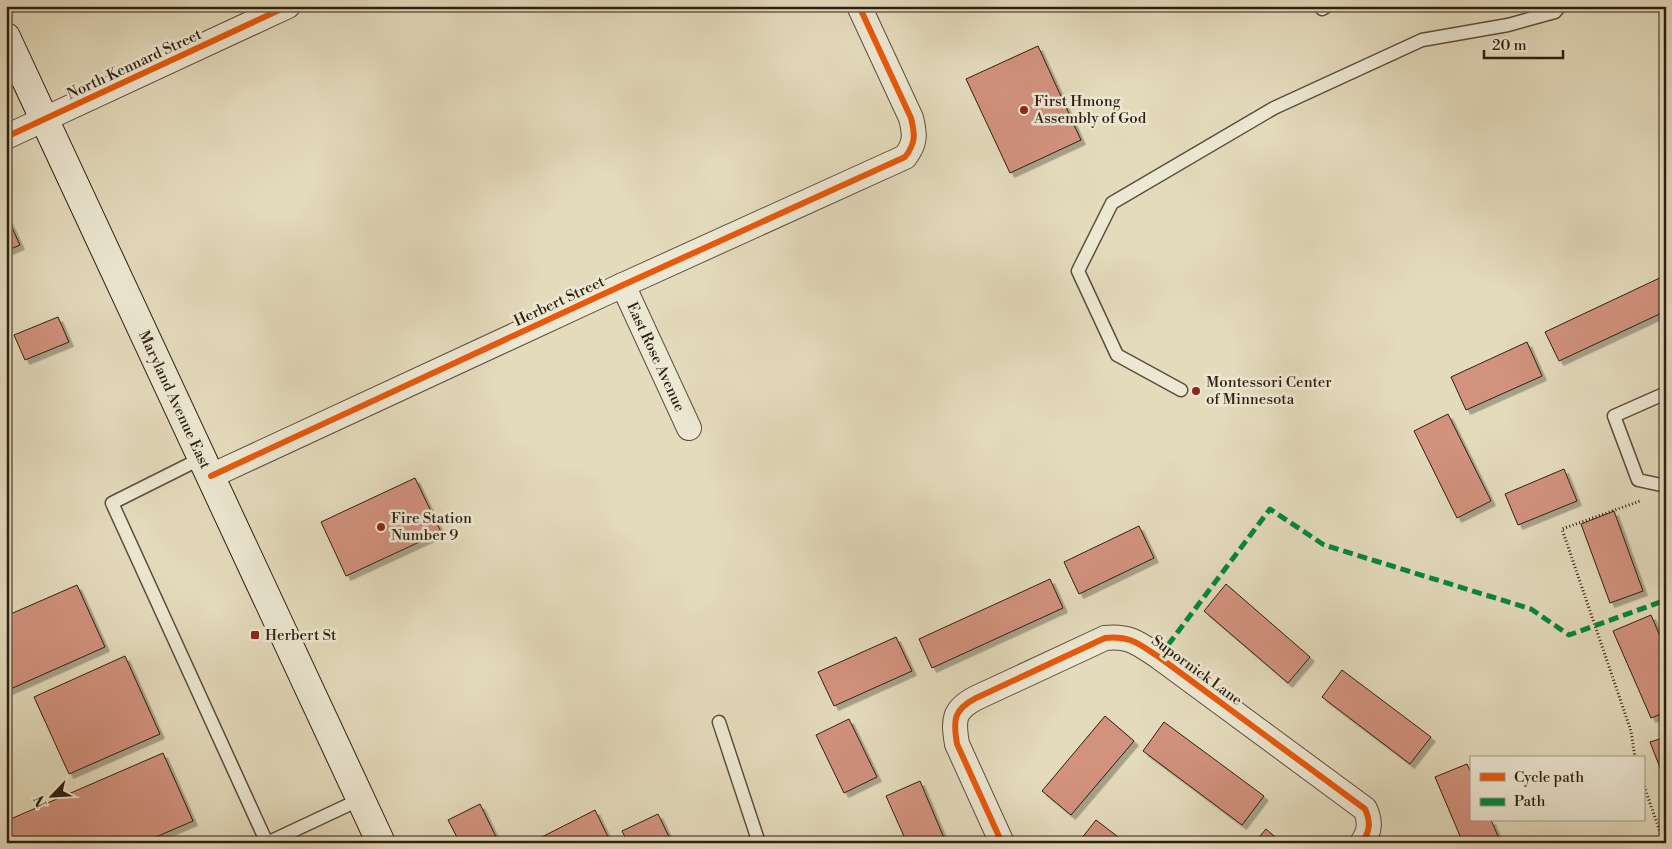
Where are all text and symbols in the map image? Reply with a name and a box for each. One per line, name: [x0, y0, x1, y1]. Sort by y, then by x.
street label: North Kennard Street: [64, 25, 205, 104]
scale bar: [1484, 28, 1563, 60]
text: 20 m: [1492, 36, 1527, 55]
place label: First Hmong Assembly of God: [1033, 92, 1147, 128]
marker: First Hmong Assembly of God: [1018, 104, 1030, 116]
street label: Herbert Street: [511, 272, 608, 331]
street label: East Rose Avenue: [622, 299, 689, 415]
street label: Maryland Avenue East: [134, 328, 215, 473]
place label: Montessori Center of Minnesota: [1206, 373, 1332, 409]
marker: Montessori Center of Minnesota: [1190, 385, 1202, 397]
place label: Fire Station Number 9: [391, 509, 472, 545]
marker: Fire Station Number 9: [375, 521, 387, 533]
place label: Herbert St: [265, 626, 337, 645]
marker: Herbert St: [249, 629, 261, 641]
street label: Supornick Lane: [1148, 631, 1246, 710]
legend: [1470, 756, 1644, 822]
text: Cycle path: [1514, 768, 1584, 787]
north arrow: [28, 772, 78, 822]
text: N: [31, 792, 52, 810]
text: Path: [1514, 792, 1546, 811]

